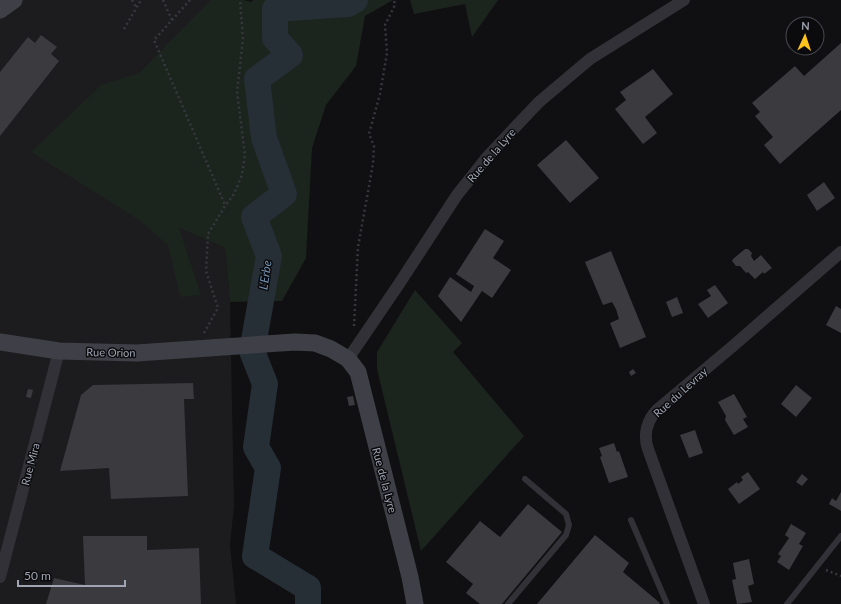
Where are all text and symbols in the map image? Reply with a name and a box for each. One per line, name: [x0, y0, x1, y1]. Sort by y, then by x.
north arrow: [785, 16, 825, 56]
text: N: [801, 19, 810, 32]
street label: Rue de la Lyre: [464, 125, 518, 185]
water label: L'Erbe: [255, 259, 275, 291]
street label: Rue Orion: [86, 345, 136, 359]
street label: Rue du Levray: [650, 364, 710, 420]
street label: Rue Mira: [18, 441, 42, 487]
street label: Rue de la Lyre: [370, 446, 400, 514]
scale bar: [18, 562, 125, 588]
text: 50 m: [24, 568, 51, 583]

